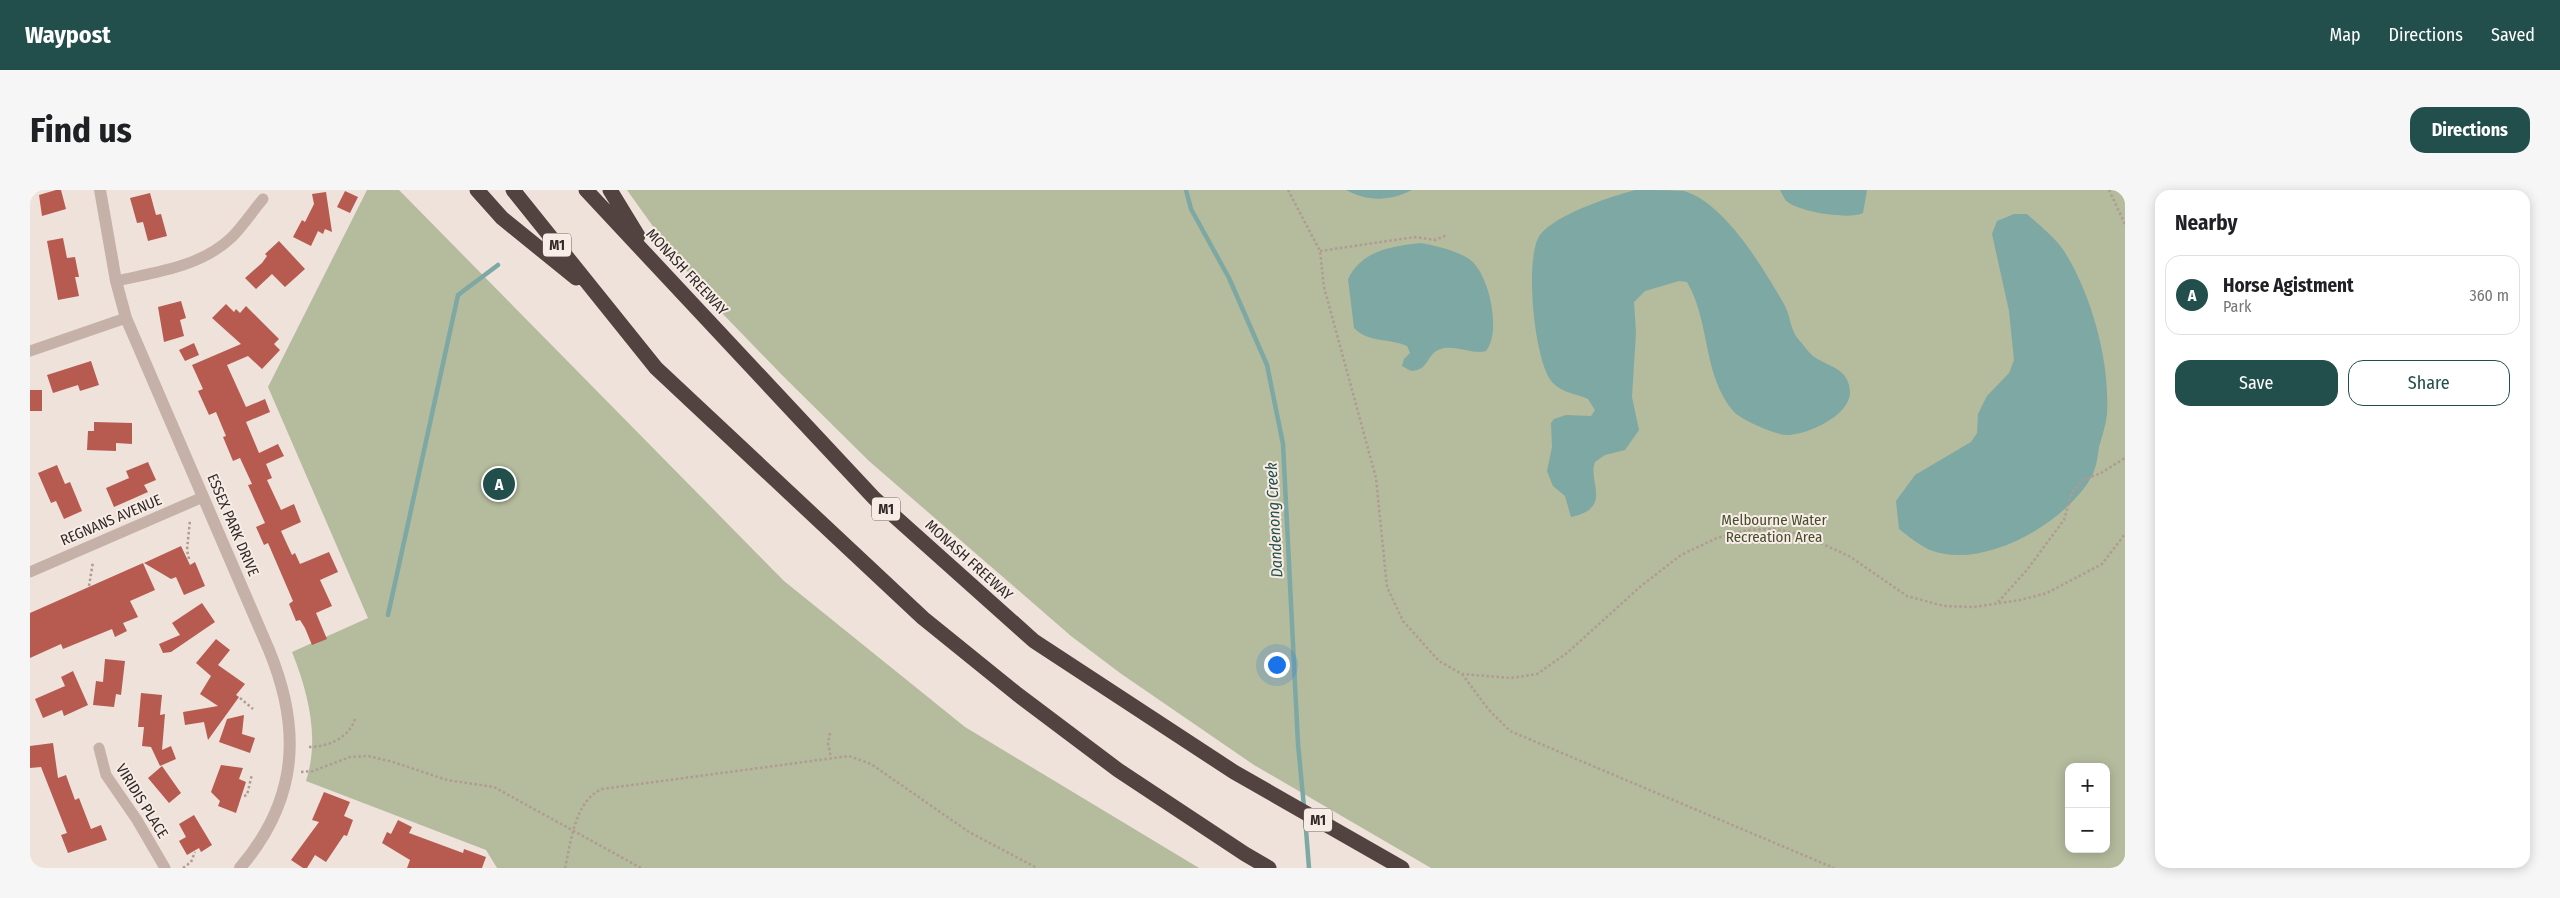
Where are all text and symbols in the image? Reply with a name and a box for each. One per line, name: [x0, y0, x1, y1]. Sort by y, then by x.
text: Waypost: [25, 21, 111, 49]
text: Map: [2329, 24, 2361, 46]
text: Directions: [2389, 24, 2463, 46]
text: Saved: [2491, 24, 2535, 46]
button: Directions: [2410, 107, 2530, 153]
text: Find us: [30, 109, 132, 151]
text: Nearby: [2175, 210, 2237, 236]
street label: MONASH FREEWAY: [642, 225, 732, 319]
road number: M1: [543, 234, 571, 256]
text: Horse Agistment: [2223, 274, 2354, 297]
text: A: [2188, 286, 2196, 305]
text: 360 m: [2469, 286, 2509, 305]
text: Park: [2223, 297, 2251, 316]
button: Save: [2175, 360, 2338, 406]
button: Share: [2348, 360, 2510, 406]
water label: Dandenong Creek: [1261, 462, 1287, 578]
pin: A: [483, 465, 515, 503]
street label: ESSEX PARK DRIVE: [203, 471, 263, 579]
street label: REGNANS AVENUE: [58, 491, 164, 549]
road number: M1: [872, 498, 900, 520]
park label: Melbourne Water Recreation Area: [1721, 511, 1827, 546]
street label: MONASH FREEWAY: [921, 516, 1017, 604]
your location: [1264, 652, 1290, 678]
street label: VIRIDIS PLACE: [112, 761, 172, 841]
map controls: [2065, 763, 2110, 853]
button: +: [2065, 763, 2110, 808]
road number: M1: [1304, 808, 1332, 832]
button: −: [2065, 808, 2110, 853]

